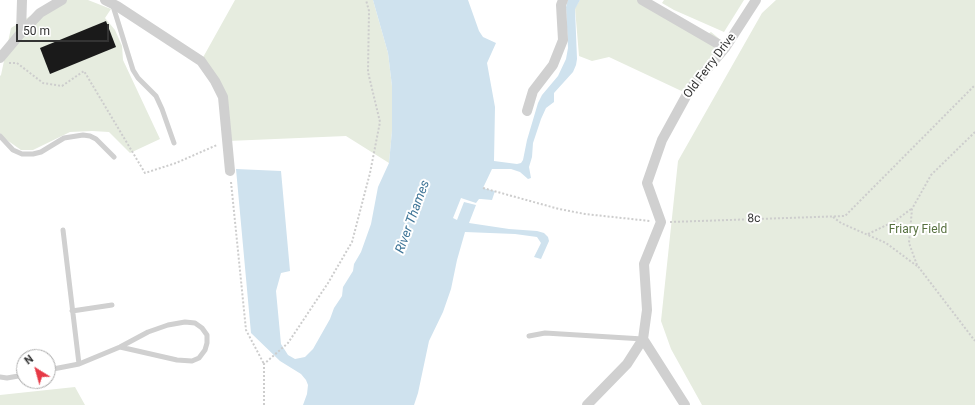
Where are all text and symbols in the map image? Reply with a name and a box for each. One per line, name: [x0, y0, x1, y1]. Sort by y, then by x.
scale bar: [18, 16, 111, 42]
text: 50 m: [23, 24, 50, 38]
street label: Old Ferry Drive: [681, 31, 739, 101]
water label: River Thames: [393, 178, 433, 256]
street label: 8c: [747, 212, 761, 226]
park label: Friary Field: [889, 223, 947, 237]
north arrow: [16, 349, 56, 389]
text: N: [22, 352, 36, 367]

